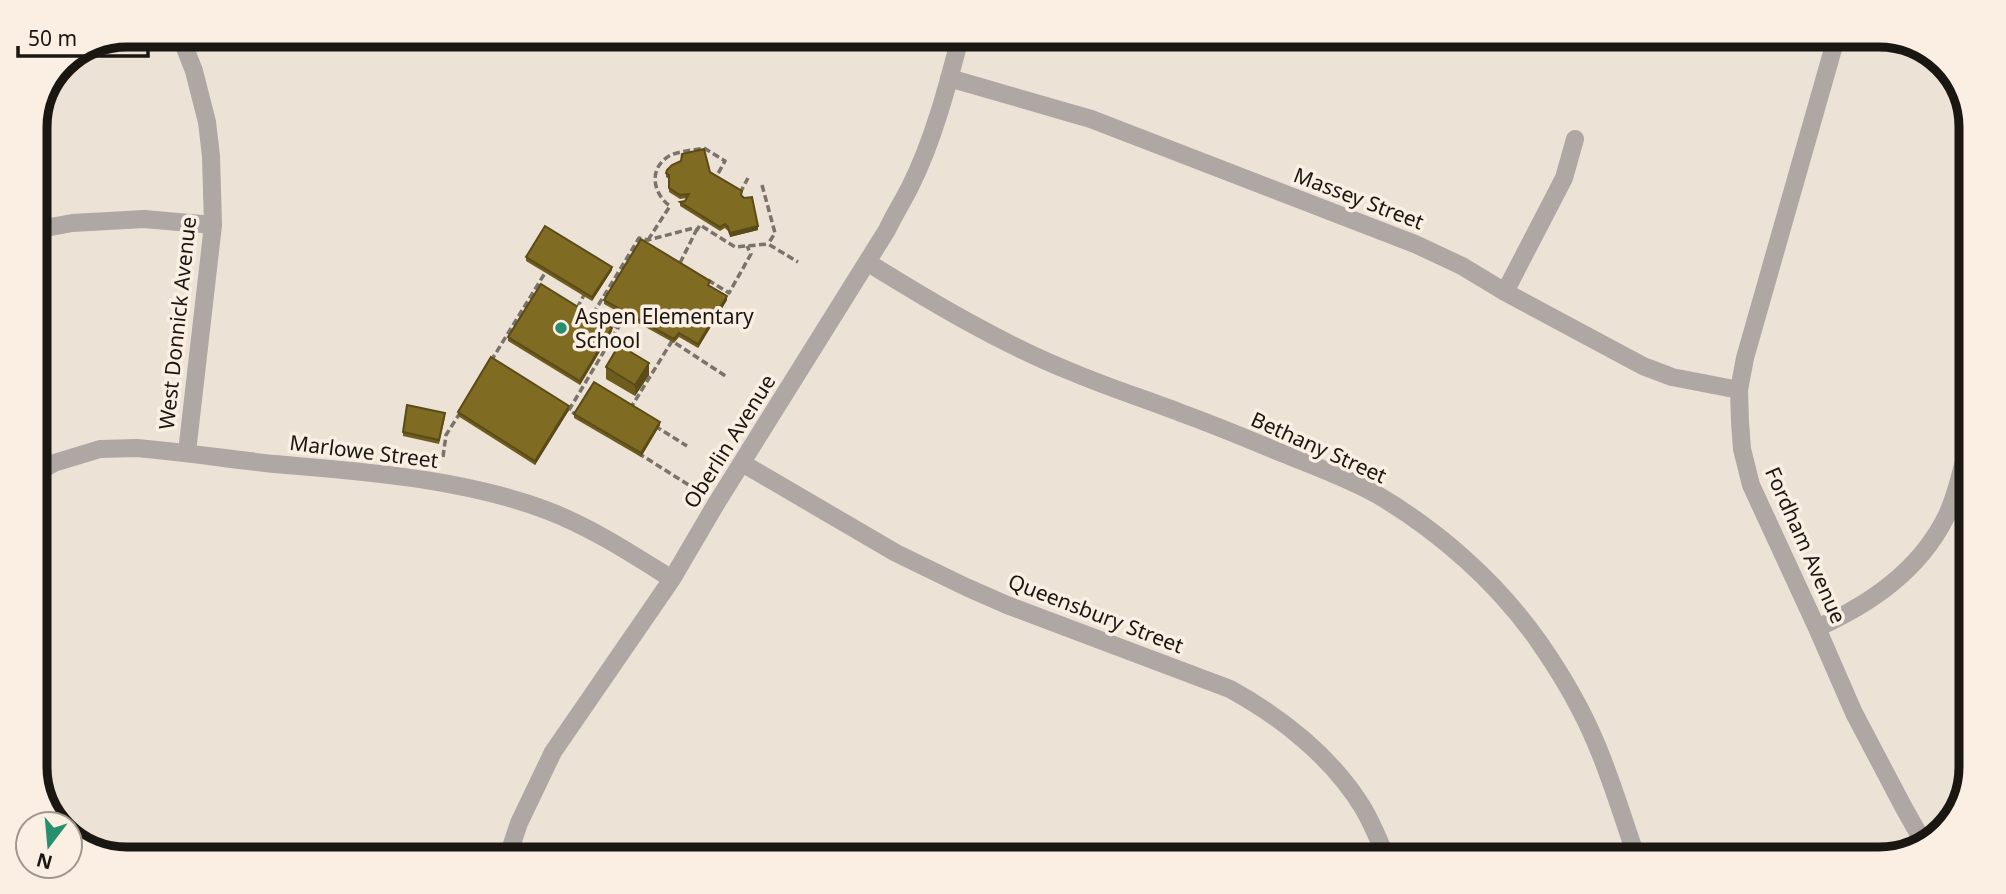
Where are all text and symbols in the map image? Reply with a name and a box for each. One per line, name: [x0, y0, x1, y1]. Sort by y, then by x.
scale bar: [18, 14, 147, 58]
text: 50 m: [28, 24, 77, 52]
street label: Massey Street: [1290, 160, 1428, 236]
street label: West Donnick Avenue: [152, 215, 202, 431]
place label: Aspen Elementary School: [575, 302, 754, 354]
marker: Aspen Elementary School: [553, 320, 569, 336]
street label: Oberlin Avenue: [677, 369, 781, 513]
street label: Bethany Street: [1247, 405, 1392, 490]
street label: Marlowe Street: [288, 428, 440, 474]
street label: Fordham Avenue: [1759, 462, 1853, 628]
street label: Queensbury Street: [1004, 567, 1188, 659]
north arrow: [14, 810, 84, 880]
text: N: [33, 847, 55, 876]

